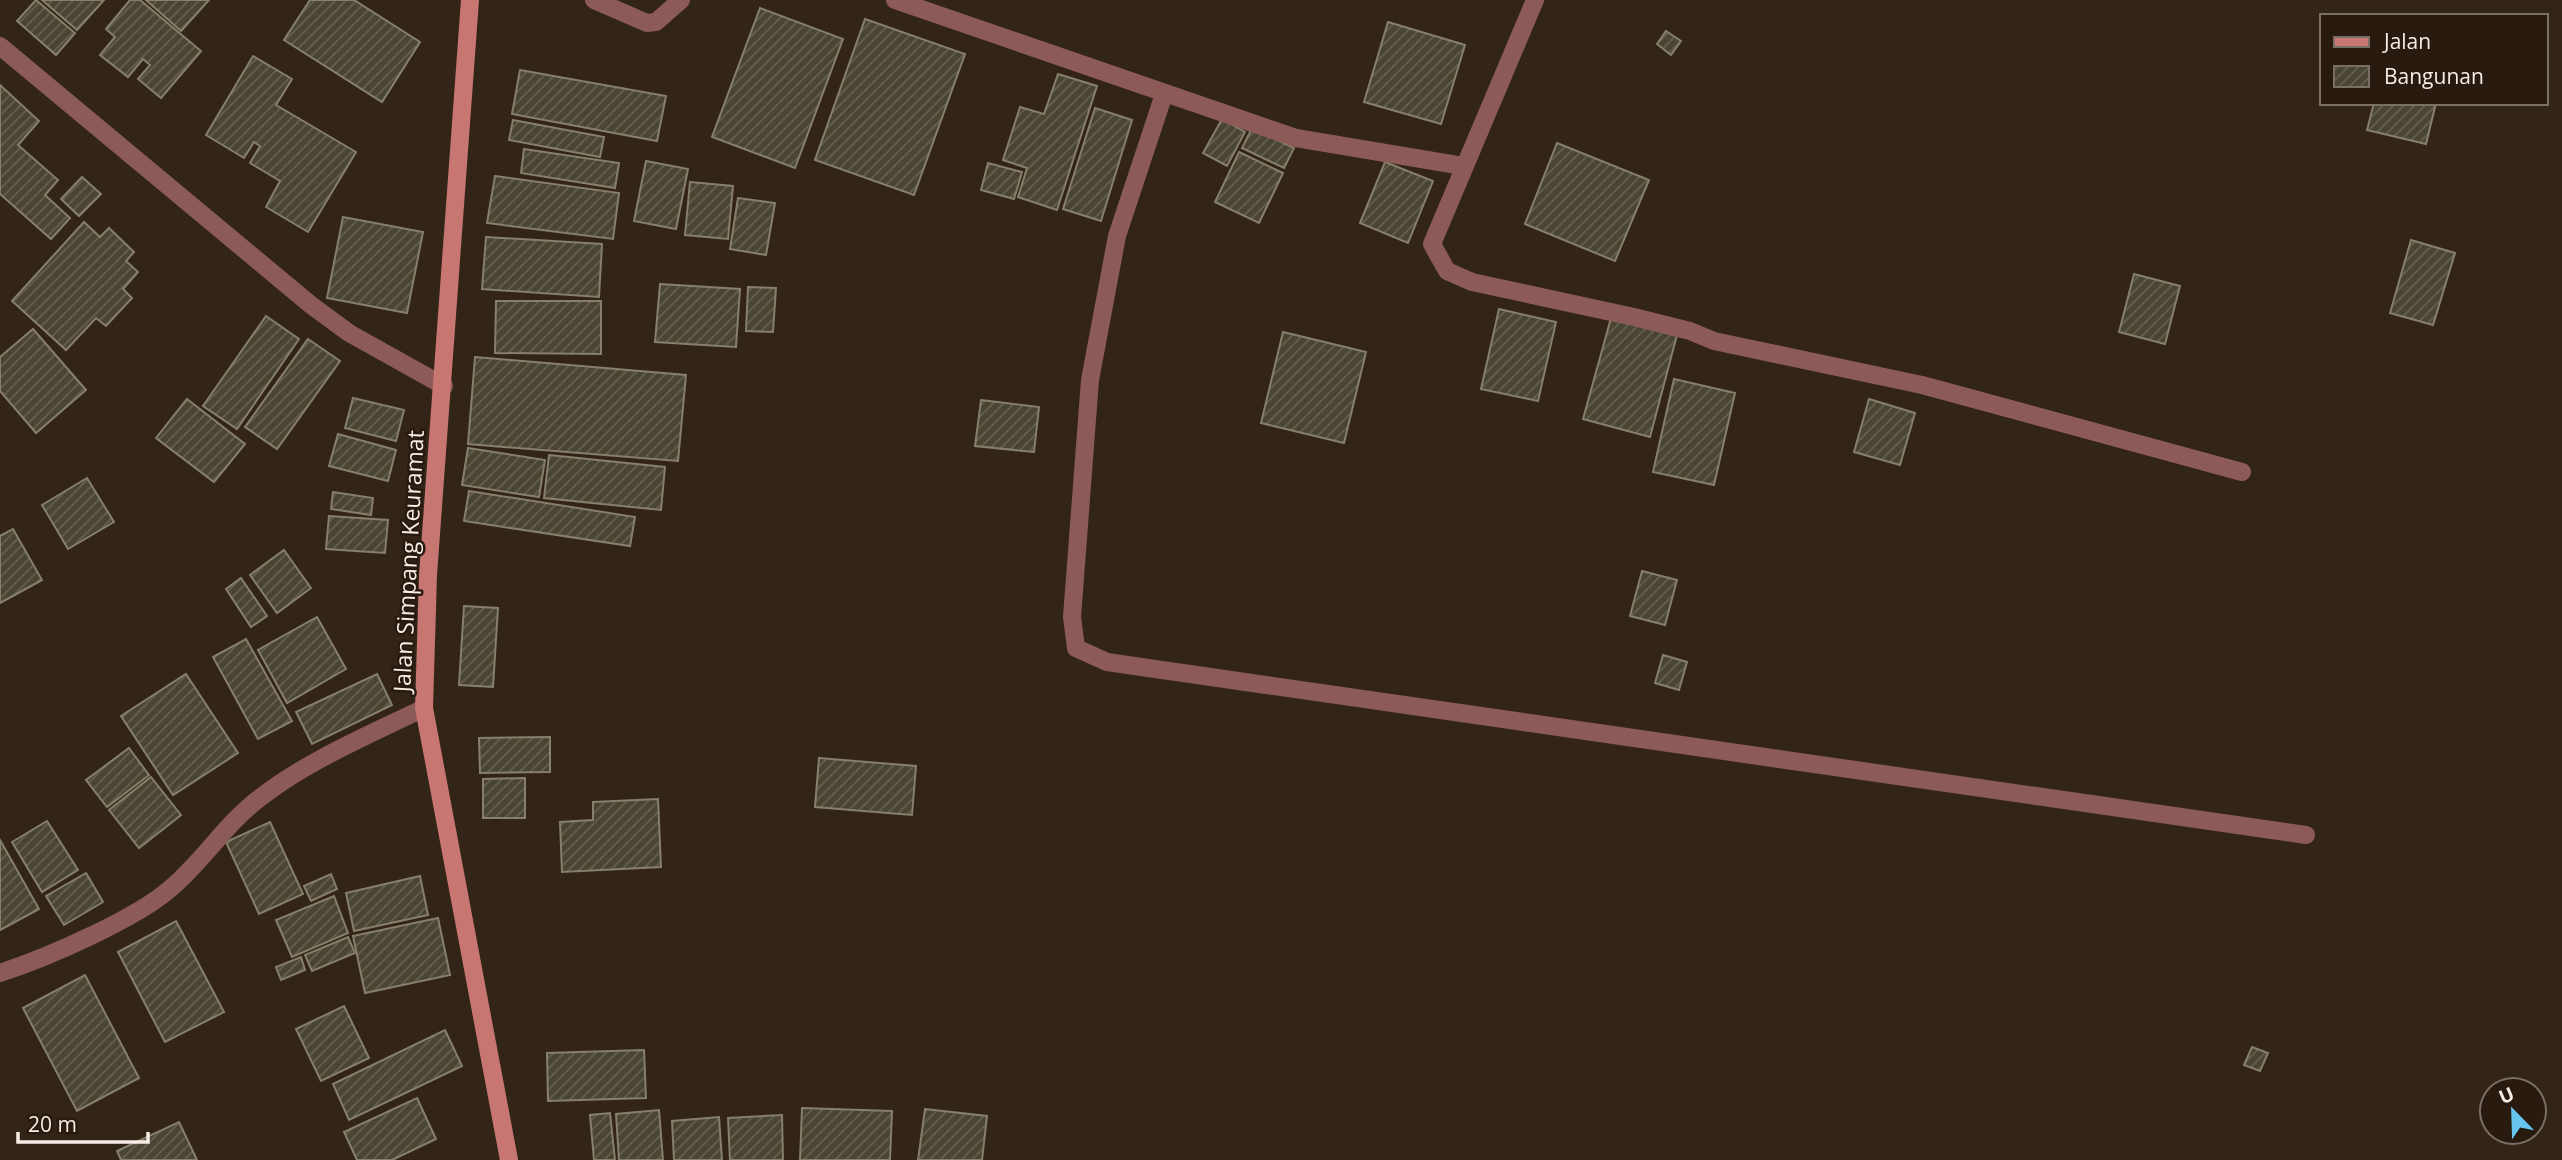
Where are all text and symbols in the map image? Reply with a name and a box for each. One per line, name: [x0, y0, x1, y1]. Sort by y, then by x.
legend: [2320, 14, 2548, 105]
text: Jalan: [2382, 27, 2431, 55]
text: Bangunan: [2384, 62, 2484, 90]
street label: Jalan Simpang Keuramat: [385, 429, 431, 695]
north arrow: [2478, 1076, 2548, 1146]
text: U: [2495, 1081, 2518, 1110]
scale bar: [18, 1100, 147, 1144]
text: 20 m: [28, 1110, 77, 1138]

